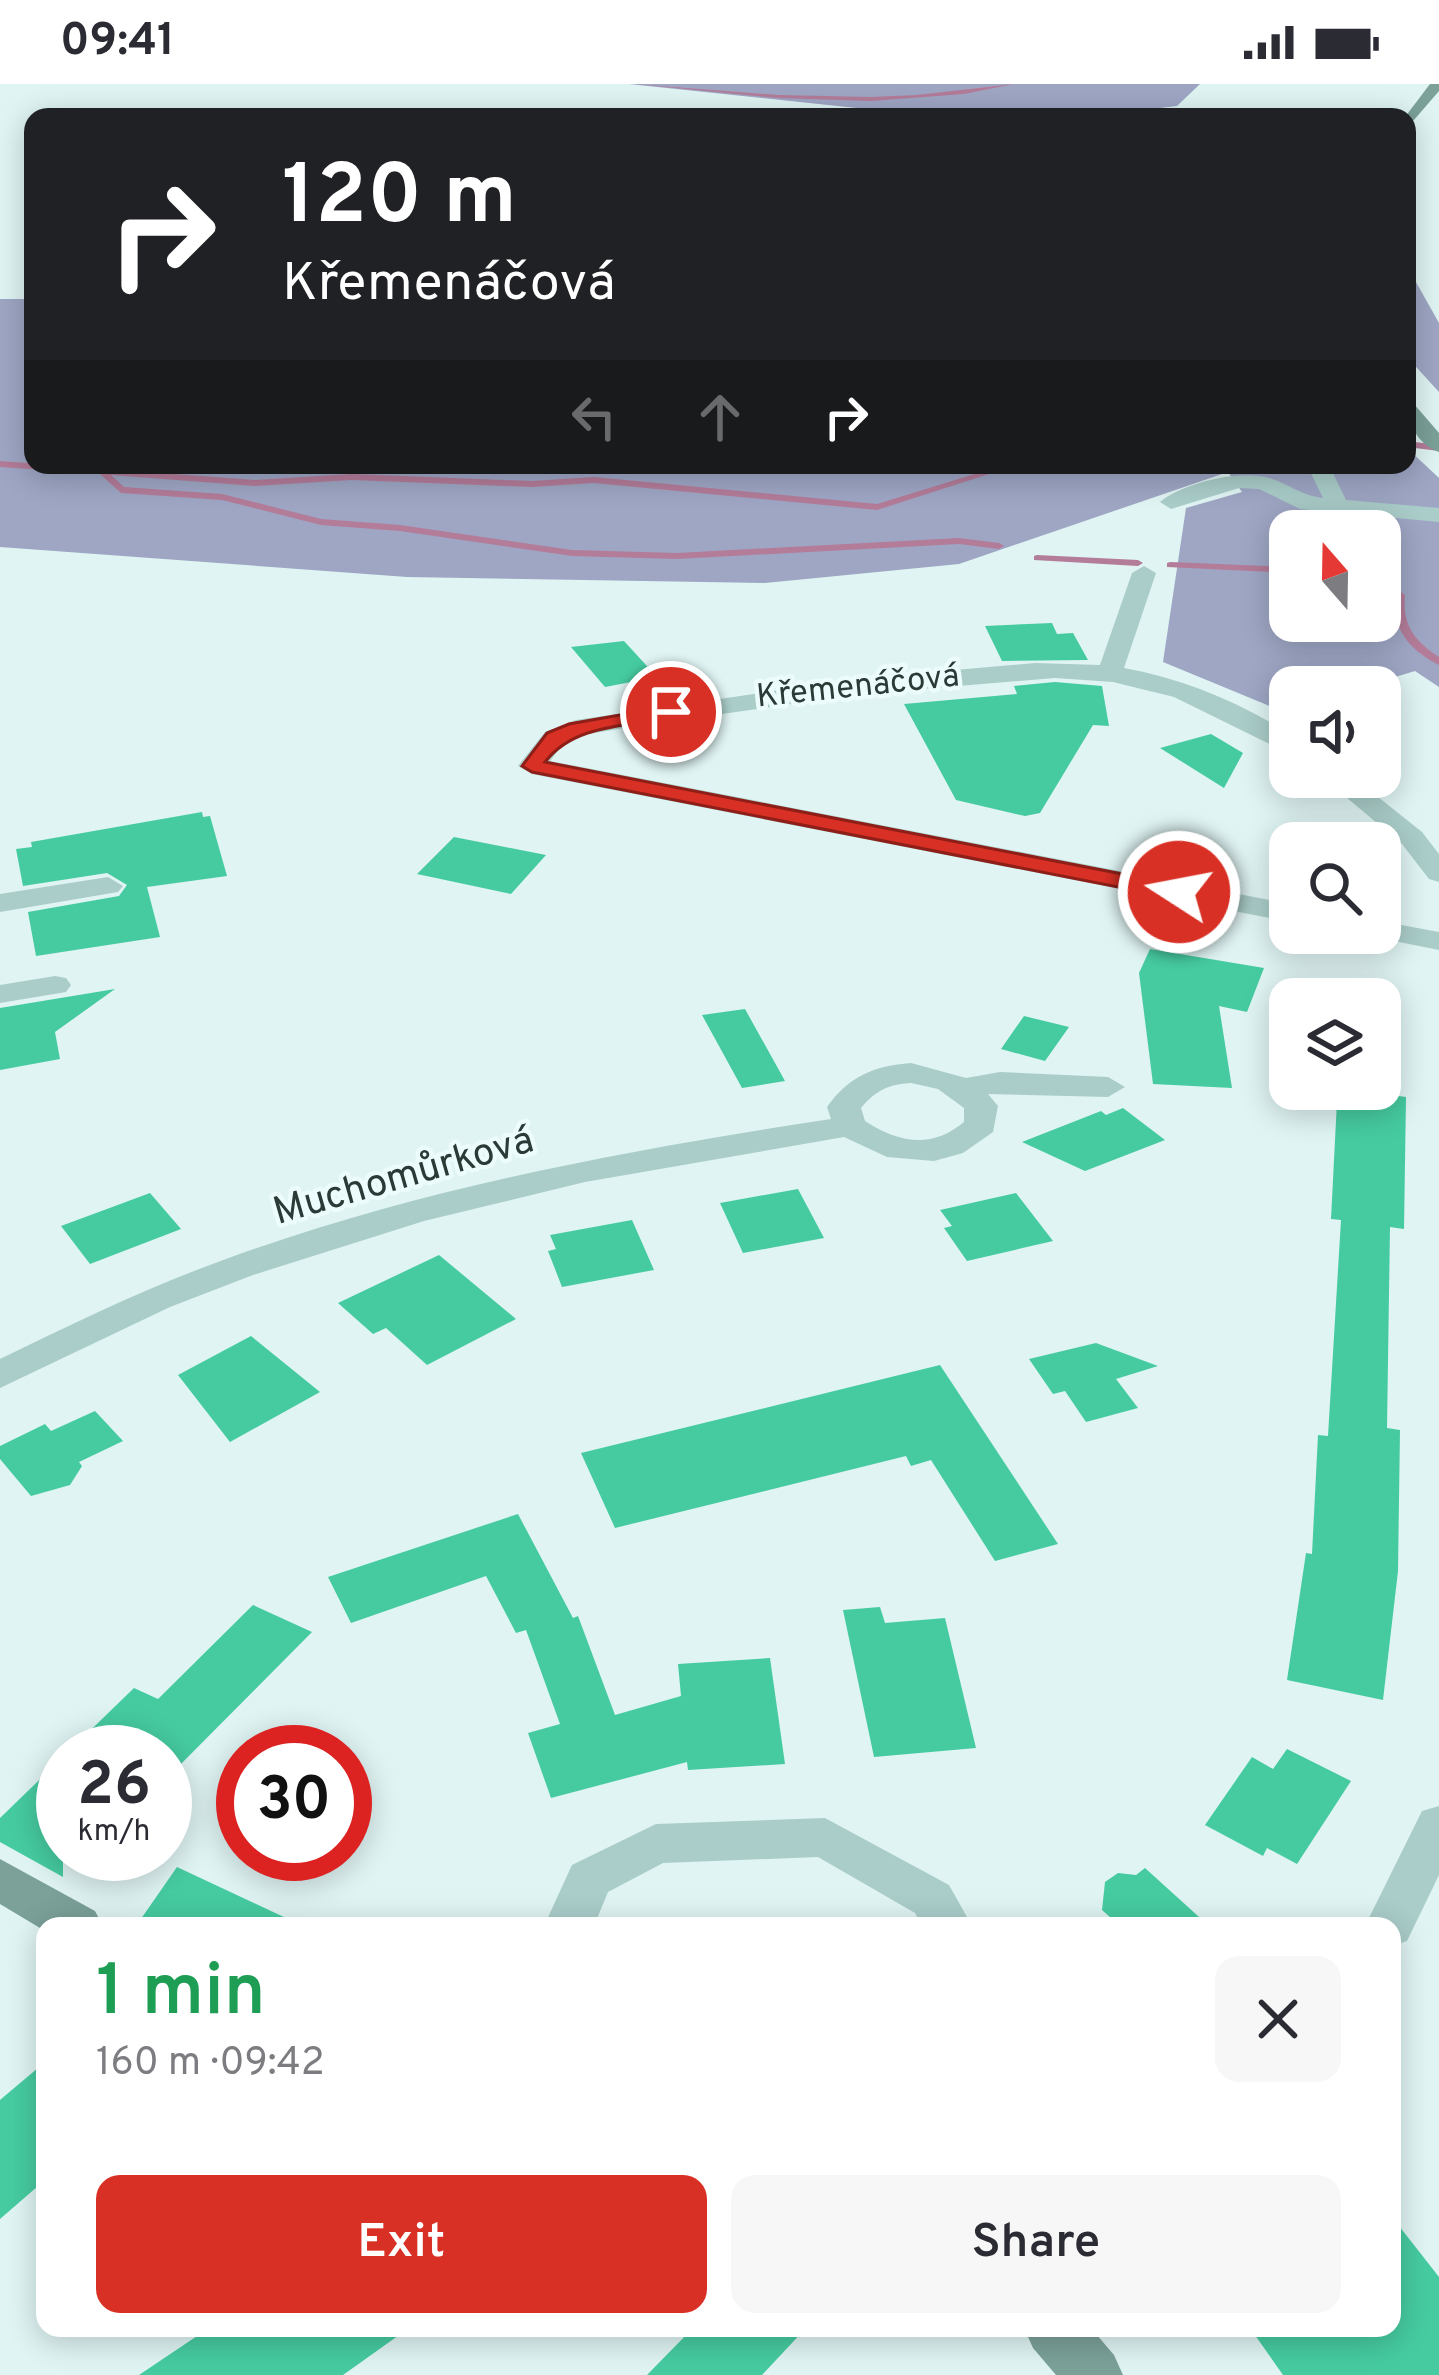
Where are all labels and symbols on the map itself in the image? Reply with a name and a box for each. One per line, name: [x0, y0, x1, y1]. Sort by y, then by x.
north arrow: [1269, 510, 1401, 642]
street label: Křemenáčová: [754, 656, 962, 720]
pin: [620, 661, 722, 763]
position arrow: [1116, 829, 1242, 955]
street label: Muchomůrková: [268, 1117, 540, 1239]
speed limit sign: 30: [216, 1725, 372, 1881]

